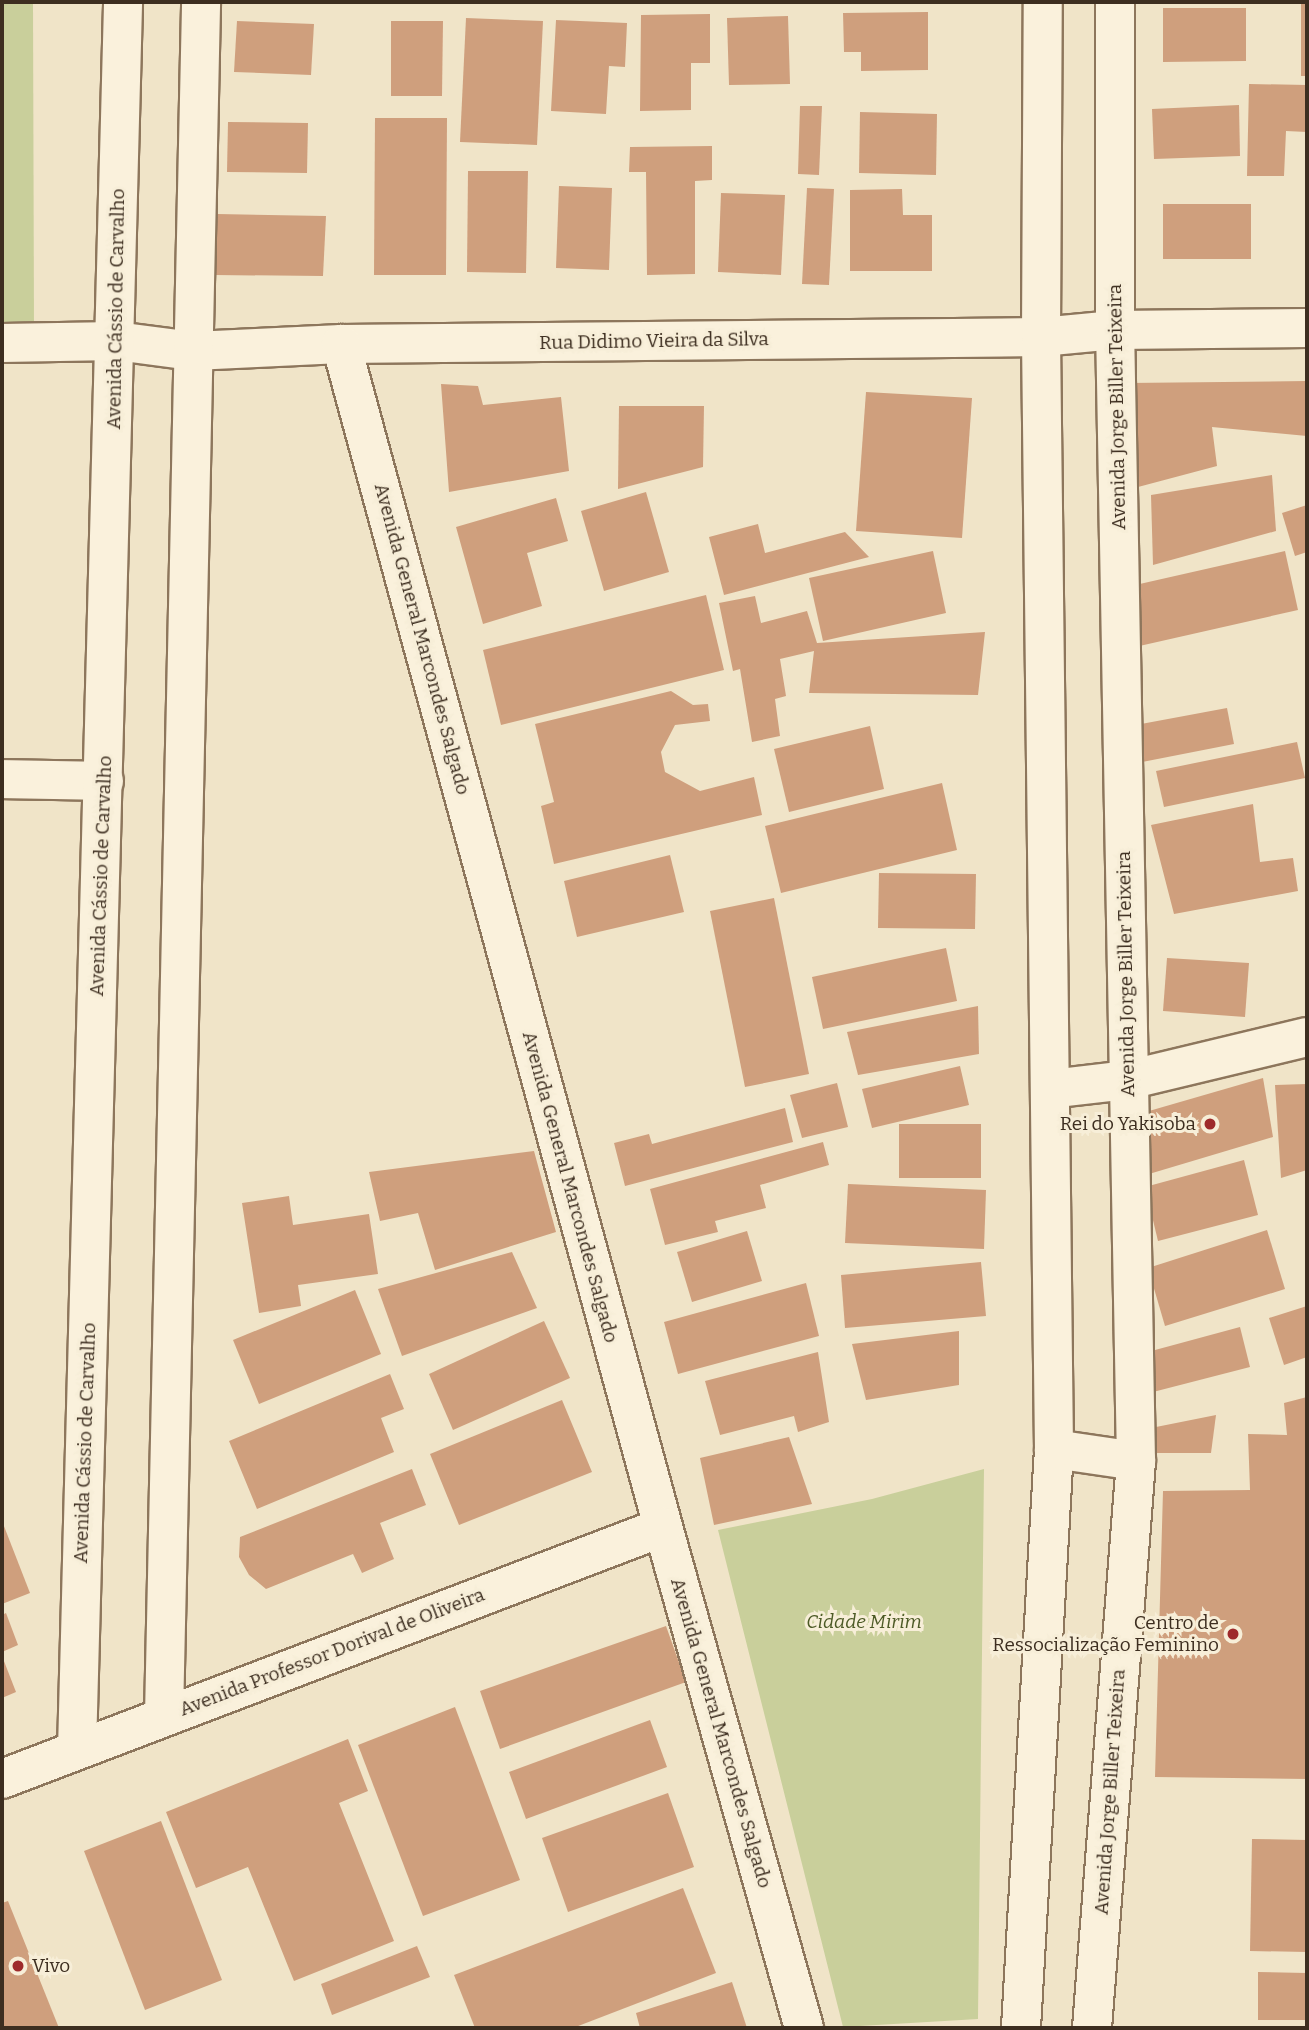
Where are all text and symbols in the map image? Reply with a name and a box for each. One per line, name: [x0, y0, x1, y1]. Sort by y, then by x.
street label: Avenida Cássio de Carvalho: [103, 188, 129, 430]
street label: Avenida Jorge Biller Teixeira: [1103, 284, 1131, 530]
street label: Rua Didimo Vieira da Silva: [539, 328, 769, 354]
street label: Avenida General Marcondes Salgado: [369, 481, 475, 797]
street label: Avenida Cássio de Carvalho: [85, 755, 117, 997]
street label: Avenida Jorge Biller Teixeira: [1112, 851, 1140, 1097]
street label: Avenida General Marcondes Salgado: [517, 1029, 623, 1345]
place label: Rei do Yakisoba: [1060, 1113, 1196, 1135]
marker: Rei do Yakisoba: [1202, 1116, 1218, 1132]
street label: Avenida Cássio de Carvalho: [69, 1322, 101, 1564]
street label: Avenida General Marcondes Salgado: [666, 1575, 776, 1891]
street label: Avenida Professor Dorival de Oliveira: [176, 1583, 488, 1721]
park label: Cidade Mirim: [806, 1611, 922, 1633]
place label: Centro de Ressocialização Feminino: [992, 1612, 1219, 1656]
marker: Centro de Ressocialização Feminino: [1225, 1626, 1241, 1642]
street label: Avenida Jorge Biller Teixeira: [1090, 1668, 1130, 1916]
place label: Vivo: [32, 1955, 70, 1977]
marker: Vivo: [10, 1958, 26, 1974]

